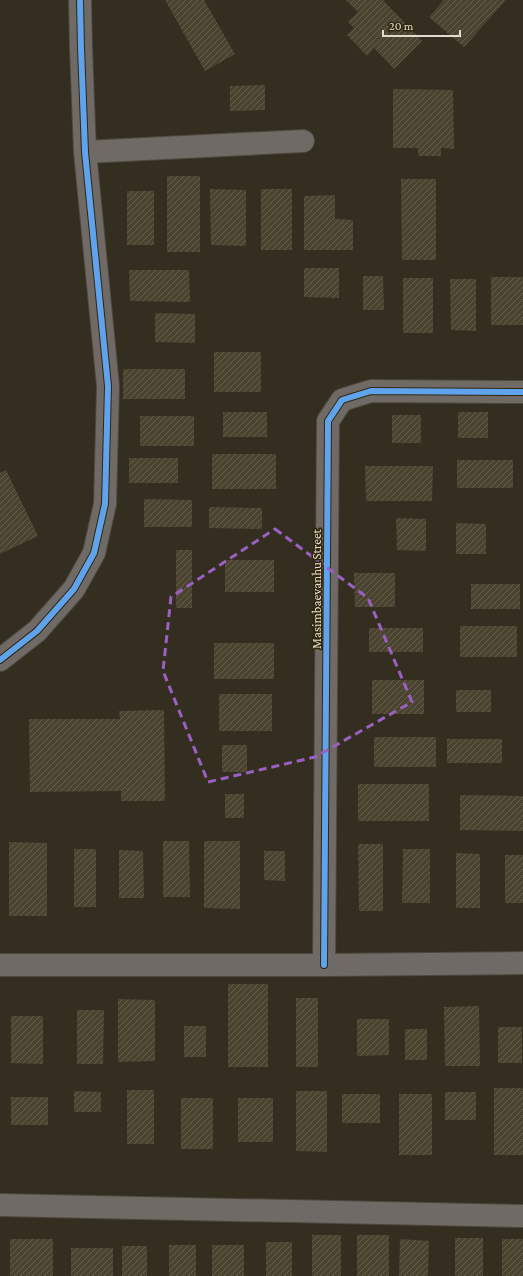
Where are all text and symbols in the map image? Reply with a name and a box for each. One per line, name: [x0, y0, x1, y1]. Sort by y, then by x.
scale bar: [383, 12, 460, 38]
text: 20 m: [389, 19, 414, 33]
street label: Masimbaevanhu Street: [309, 528, 324, 649]

